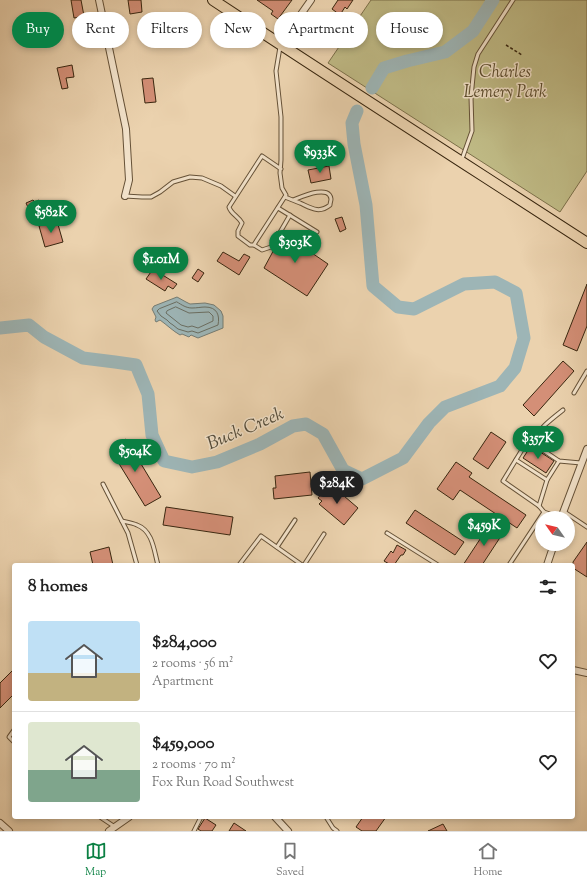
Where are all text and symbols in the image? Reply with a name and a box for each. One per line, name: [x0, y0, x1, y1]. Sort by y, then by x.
chip: Buy: [12, 12, 64, 48]
chip: Rent: [72, 12, 129, 48]
chip: Filters: [137, 12, 202, 48]
chip: New: [210, 12, 266, 48]
chip: Apartment: [274, 12, 368, 48]
chip: House: [376, 12, 443, 48]
park label: Charles Lemery Park: [463, 61, 547, 105]
pin: $933K: [292, 140, 348, 174]
text: $933K: [303, 144, 337, 162]
pin: $582K: [23, 200, 79, 234]
text: $582K: [34, 204, 68, 222]
pin: $303K: [267, 230, 323, 264]
text: $303K: [278, 234, 312, 252]
pin: $1.01M: [128, 247, 194, 281]
text: $1.01M: [142, 251, 180, 269]
water label: Buck Creek: [203, 402, 288, 458]
pin: $357K: [510, 426, 566, 460]
text: $357K: [522, 430, 554, 448]
pin: $504K: [107, 439, 163, 473]
text: $504K: [118, 443, 152, 461]
pin: $284K: [309, 471, 365, 505]
text: $284K: [319, 475, 355, 493]
north arrow: [535, 511, 575, 551]
map controls: [535, 511, 575, 551]
pin: $459K: [456, 513, 512, 547]
text: $459K: [467, 517, 501, 535]
text: 8 homes: [28, 575, 88, 599]
icon: filters: [537, 576, 559, 598]
text: $284,000: [152, 631, 217, 655]
icon: home: [60, 637, 108, 685]
icon: heart: [537, 650, 559, 672]
text: 2 rooms · 56 m²: [152, 655, 233, 673]
text: Apartment: [152, 673, 213, 691]
text: $459,000: [152, 732, 214, 756]
icon: home: [60, 738, 108, 786]
icon: heart: [537, 751, 559, 773]
text: 2 rooms · 70 m²: [152, 756, 236, 774]
text: Fox Run Road Southwest: [152, 774, 294, 792]
tab: Map: [85, 840, 107, 880]
tab: Saved: [276, 840, 304, 880]
tab: Home: [473, 840, 502, 880]

